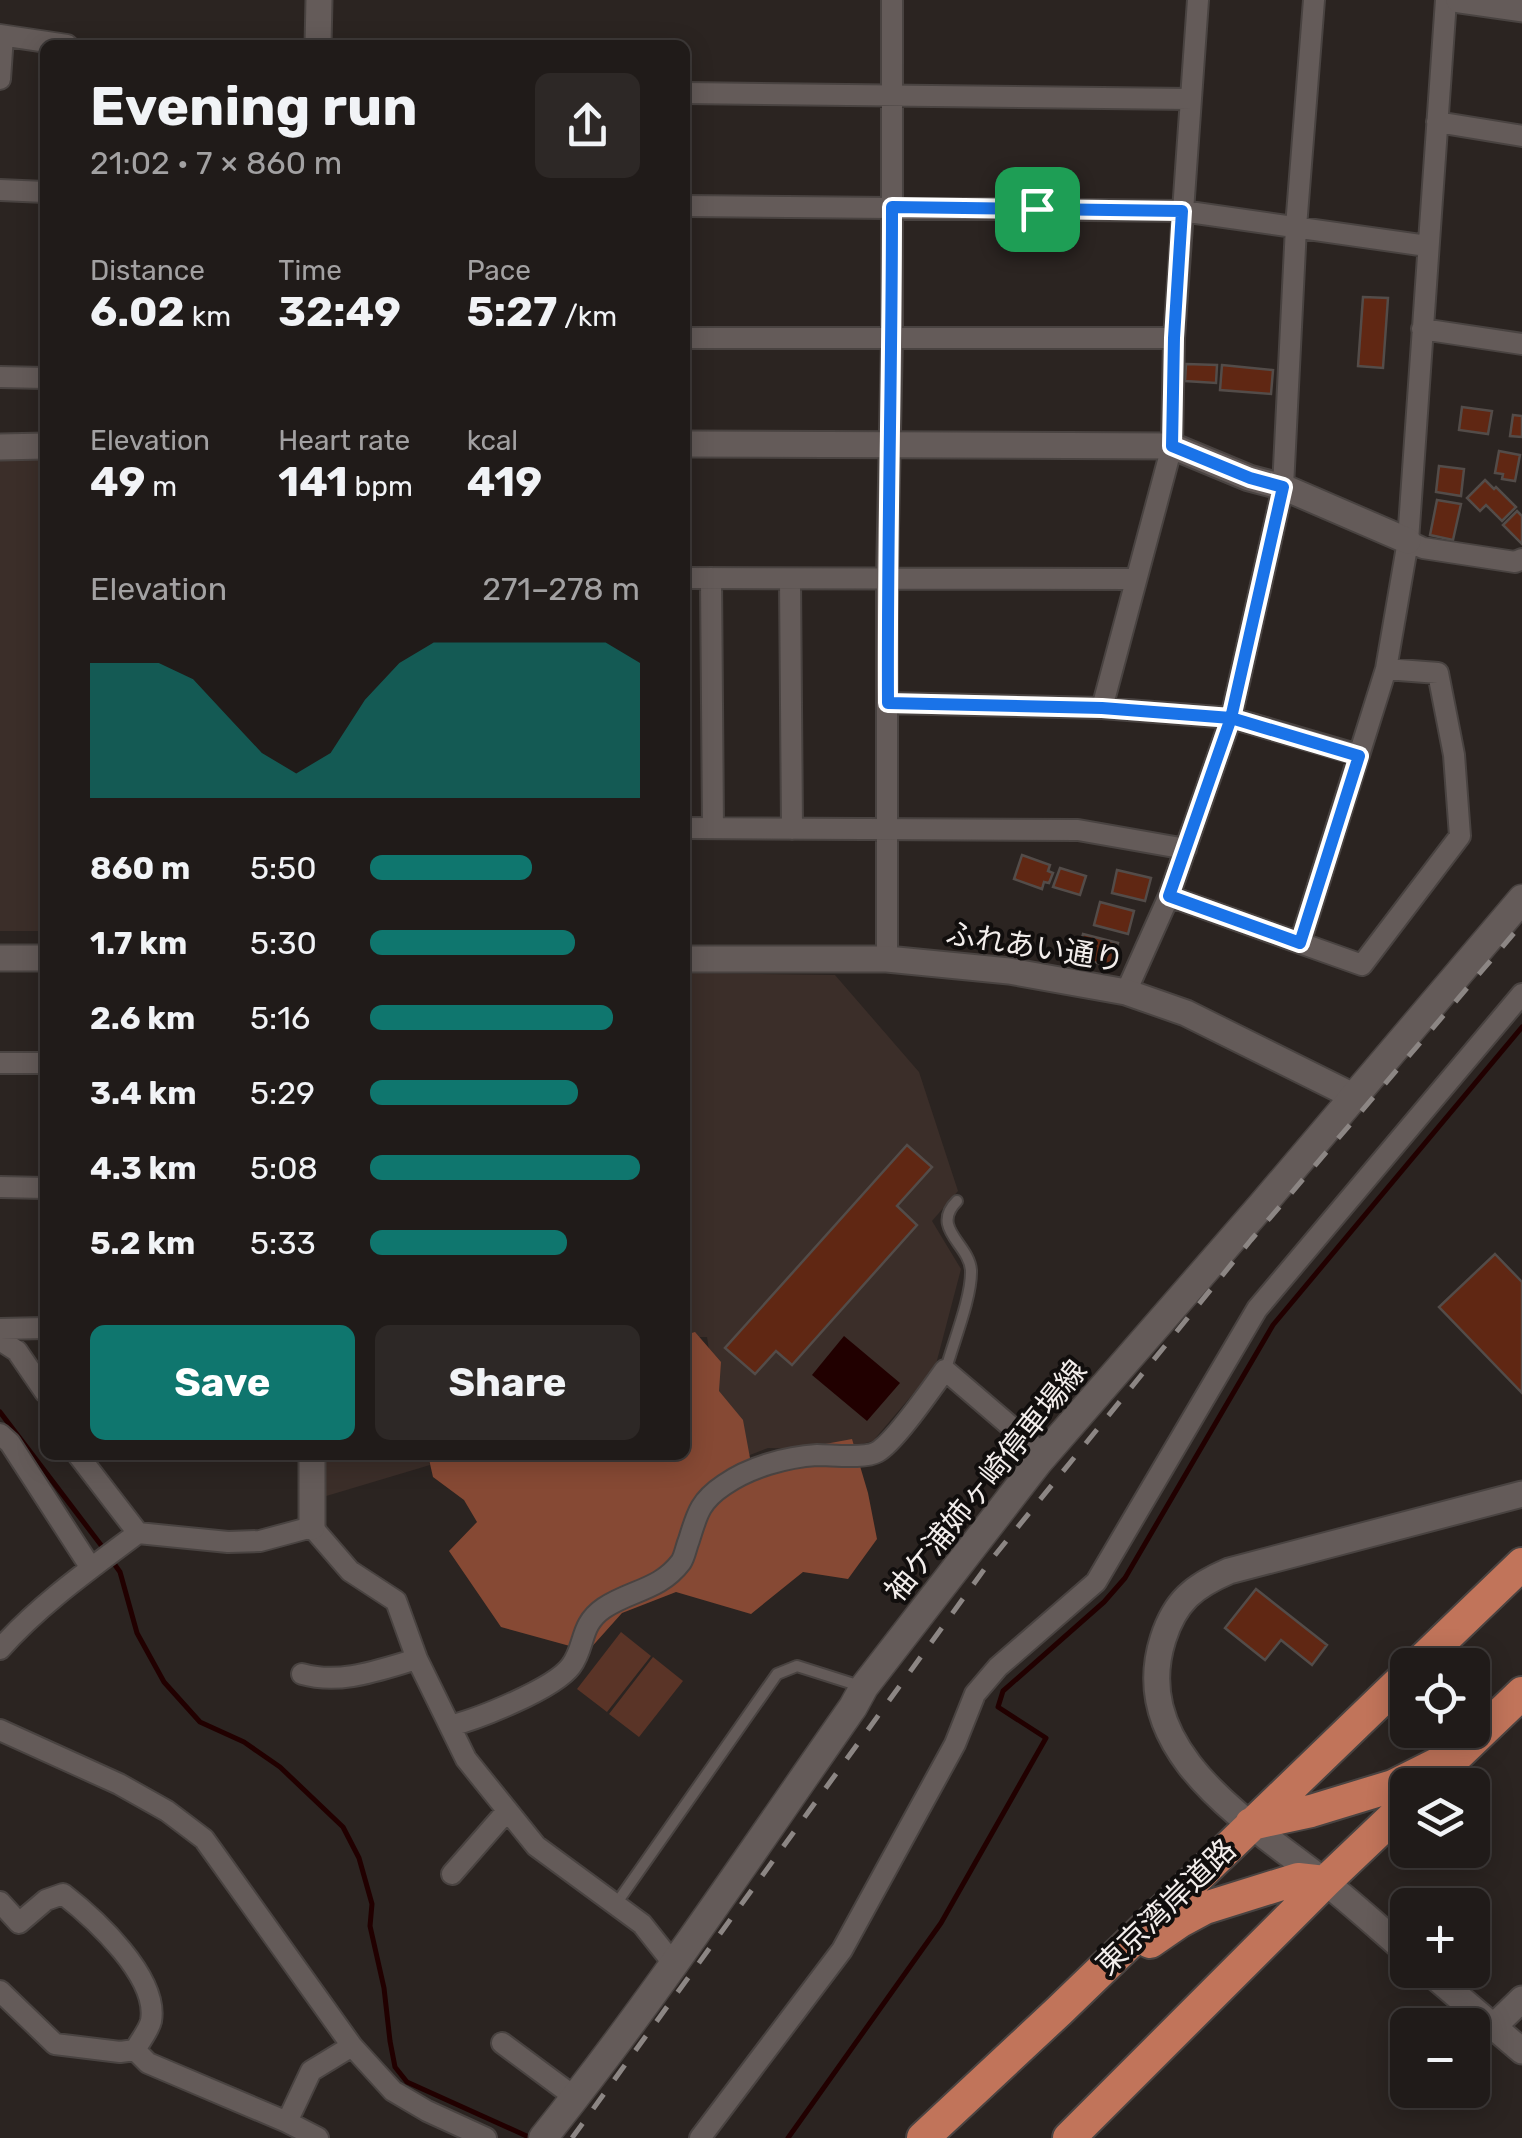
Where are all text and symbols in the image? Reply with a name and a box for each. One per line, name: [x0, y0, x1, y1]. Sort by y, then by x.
button: share: [535, 73, 640, 178]
text: Evening run: [90, 74, 418, 139]
text: 21:02 · 7 × 860 m: [90, 144, 342, 182]
pin: [995, 167, 1080, 252]
icon: arrive: [1010, 182, 1065, 237]
text: Distance: [90, 254, 205, 287]
text: Time: [278, 254, 342, 287]
text: Pace: [467, 254, 531, 287]
text: 6.02: [90, 287, 185, 337]
text: 32:49: [278, 287, 401, 337]
text: 5:27: [467, 287, 557, 337]
text: km: [185, 300, 231, 333]
text: /km: [557, 300, 617, 333]
text: Elevation: [90, 424, 210, 457]
text: Heart rate: [278, 424, 410, 457]
text: kcal: [467, 424, 518, 457]
text: 49: [90, 457, 145, 507]
text: 141: [278, 457, 348, 507]
text: 419: [467, 457, 542, 507]
text: m: [145, 470, 177, 503]
text: bpm: [348, 470, 413, 503]
text: Elevation: [90, 570, 227, 608]
text: 271–278 m: [482, 570, 640, 608]
text: 860 m: [90, 849, 190, 887]
text: 5:50: [250, 849, 317, 887]
street label: ふれあい通り: [943, 915, 1127, 979]
text: 1.7 km: [90, 924, 187, 962]
text: 5:30: [250, 924, 317, 962]
text: 2.6 km: [90, 999, 195, 1037]
text: 5:16: [250, 999, 310, 1037]
text: 3.4 km: [90, 1074, 197, 1112]
text: 5:29: [250, 1074, 315, 1112]
text: 4.3 km: [90, 1149, 197, 1187]
text: 5:08: [250, 1149, 318, 1187]
text: 5.2 km: [90, 1224, 195, 1262]
text: 5:33: [250, 1224, 316, 1262]
button: Save: [90, 1325, 355, 1440]
button: Share: [375, 1325, 640, 1440]
street label: 袖ケ浦姉ヶ崎停車場線: [878, 1353, 1094, 1609]
map controls: [1390, 1648, 1490, 2108]
button: locate: [1390, 1648, 1490, 1748]
button: layers: [1390, 1768, 1490, 1868]
street label: 東京湾岸道路: [1089, 1832, 1243, 1982]
button: +: [1390, 1888, 1490, 1988]
button: −: [1390, 2008, 1490, 2108]

